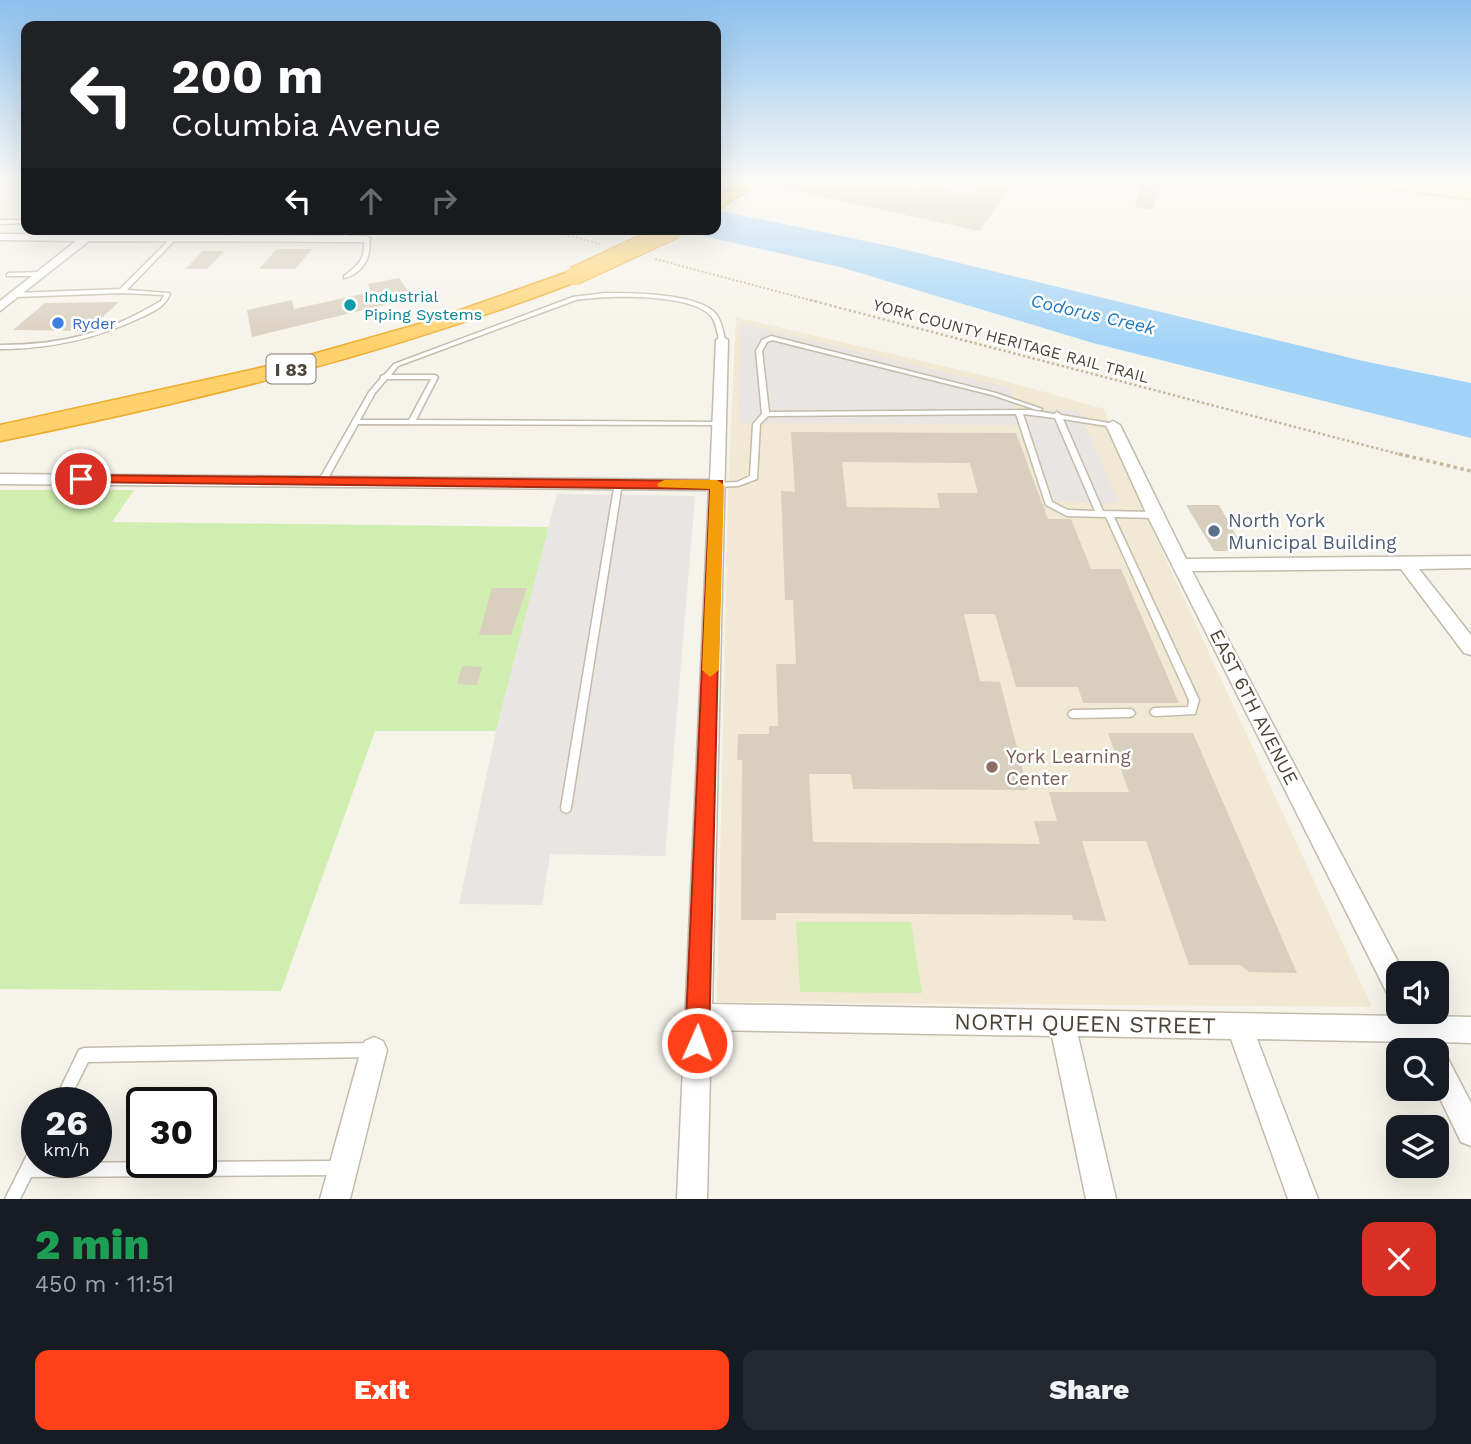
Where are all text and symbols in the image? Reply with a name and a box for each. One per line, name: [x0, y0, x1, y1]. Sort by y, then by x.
text: 200 m: [171, 47, 323, 105]
icon: left: [56, 49, 147, 140]
text: Columbia Avenue: [171, 106, 441, 144]
icon: left: [279, 182, 317, 220]
icon: ahead: [352, 182, 390, 220]
icon: right: [425, 182, 463, 220]
place label: Industrial Piping Systems: [364, 287, 482, 324]
water label: Codorus Creek: [1029, 290, 1158, 339]
street label: YORK COUNTY HERITAGE RAIL TRAIL: [871, 295, 1152, 387]
marker: Industrial Piping Systems: [342, 297, 358, 313]
place label: Ryder: [72, 314, 117, 333]
marker: Ryder: [50, 315, 66, 331]
road number: I 83: [266, 354, 316, 384]
pin: [51, 449, 111, 509]
icon: arrive: [62, 460, 100, 498]
place label: North York Municipal Building: [1228, 509, 1397, 554]
marker: North York Municipal Building: [1206, 523, 1222, 539]
street label: EAST 6TH AVENUE: [1205, 625, 1303, 789]
place label: York Learning Center: [1006, 745, 1132, 790]
marker: York Learning Center: [984, 759, 1000, 775]
map controls: [1386, 961, 1449, 1178]
button: sound: [1386, 961, 1449, 1024]
position arrow: [660, 1006, 734, 1080]
street label: NORTH QUEEN STREET: [954, 1008, 1216, 1040]
button: search: [1386, 1038, 1449, 1101]
speed limit sign: 30: [126, 1087, 217, 1178]
text: 26: [45, 1102, 88, 1144]
button: layers: [1386, 1115, 1449, 1178]
text: km/h: [43, 1139, 90, 1160]
text: 2 min: [35, 1220, 149, 1269]
button: close: [1362, 1222, 1436, 1296]
text: 450 m · 11:51: [35, 1271, 174, 1298]
button: Exit: [35, 1350, 729, 1430]
button: Share: [743, 1350, 1436, 1430]

